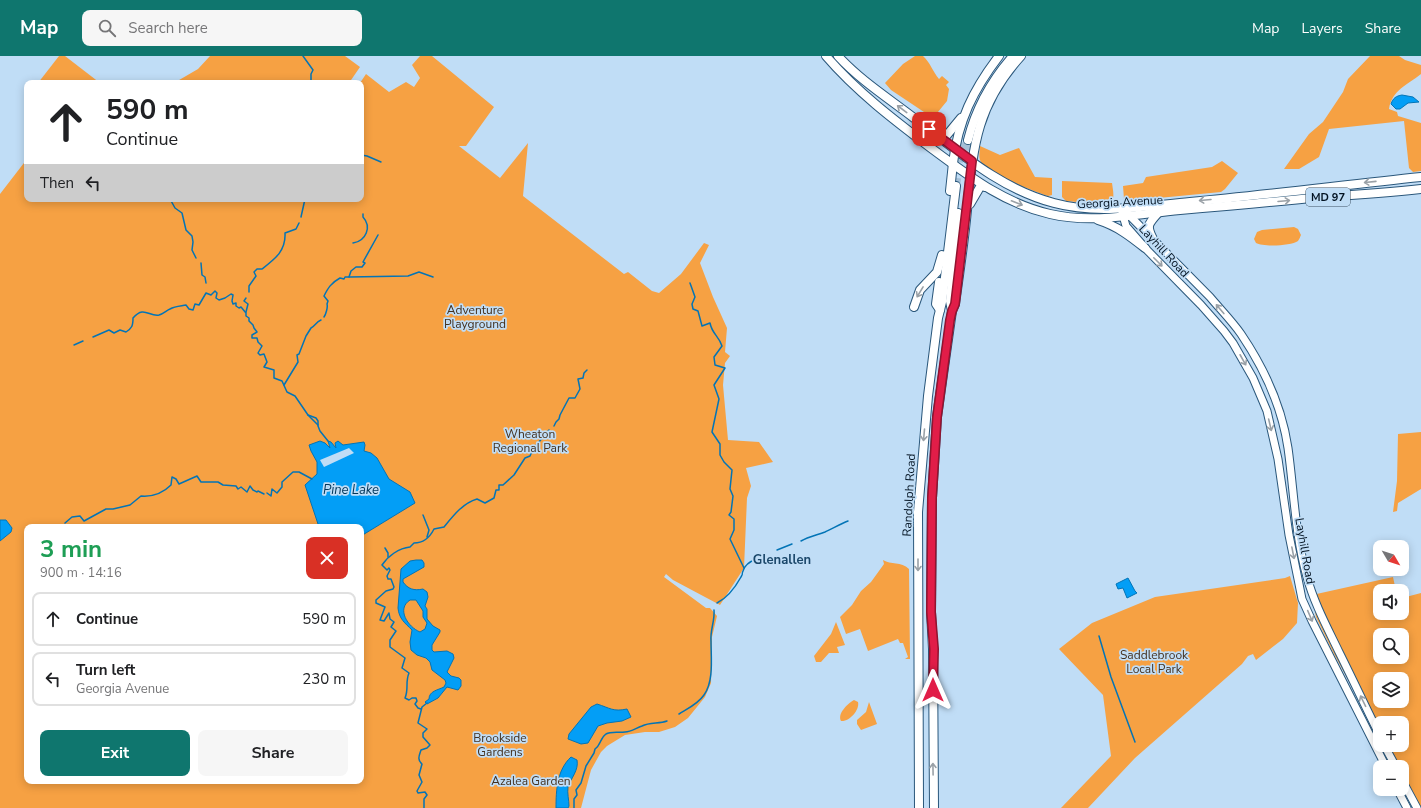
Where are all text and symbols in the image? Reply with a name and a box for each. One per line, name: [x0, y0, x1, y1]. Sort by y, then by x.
search box: [82, 10, 362, 46]
text: Map: [20, 15, 58, 41]
icon: search: [96, 17, 118, 39]
text: Search here: [128, 18, 208, 38]
text: Map: [1252, 19, 1279, 38]
text: Layers: [1301, 19, 1343, 38]
text: Share: [1365, 19, 1401, 38]
text: 590 m: [106, 91, 189, 129]
icon: ahead: [40, 96, 92, 148]
one-way arrow: [896, 105, 907, 113]
pin: [912, 112, 946, 146]
icon: arrive: [918, 118, 940, 140]
text: Continue: [106, 127, 178, 151]
icon: left: [82, 172, 104, 194]
text: Then: [40, 173, 74, 193]
one-way arrow: [1364, 179, 1377, 186]
road number: MD 97: [1306, 188, 1350, 206]
street label: Georgia Avenue: [1077, 192, 1163, 212]
one-way arrow: [1199, 197, 1212, 204]
one-way arrow: [1277, 197, 1290, 204]
one-way arrow: [1011, 200, 1023, 208]
street label: Layhill Road: [1135, 221, 1193, 281]
one-way arrow: [1153, 257, 1163, 267]
one-way arrow: [916, 286, 924, 297]
park label: Adventure Playground: [444, 302, 506, 332]
one-way arrow: [1216, 304, 1225, 315]
one-way arrow: [1240, 354, 1248, 366]
one-way arrow: [1266, 418, 1274, 431]
park label: Wheaton Regional Park: [493, 426, 568, 456]
one-way arrow: [920, 428, 928, 441]
street label: Randolph Road: [899, 453, 919, 537]
water label: Pine Lake: [323, 481, 379, 499]
street label: Layhill Road: [1291, 517, 1319, 585]
text: 3 min: [40, 533, 102, 565]
button: close: [306, 537, 348, 579]
north arrow: [1373, 540, 1409, 576]
map controls: [1373, 540, 1409, 796]
one-way arrow: [1289, 546, 1297, 559]
district label: Glenallen: [753, 551, 811, 569]
one-way arrow: [914, 558, 922, 571]
text: 900 m · 14:16: [40, 564, 122, 582]
button: sound: [1373, 584, 1409, 620]
icon: ahead: [42, 608, 64, 630]
text: Continue: [76, 609, 138, 629]
text: 590 m: [302, 609, 346, 629]
one-way arrow: [1306, 610, 1314, 622]
button: search: [1373, 628, 1409, 664]
park label: Saddlebrook Local Park: [1120, 647, 1189, 677]
text: Turn left: [76, 660, 135, 680]
icon: left: [42, 668, 64, 690]
text: 230 m: [302, 669, 346, 689]
position arrow: [912, 669, 954, 711]
button: layers: [1373, 672, 1409, 708]
text: Georgia Avenue: [76, 680, 169, 698]
one-way arrow: [1359, 696, 1366, 708]
button: +: [1373, 716, 1409, 752]
button: Exit: [40, 730, 190, 776]
button: Share: [198, 730, 348, 776]
park label: Brookside Gardens: [473, 730, 527, 760]
button: −: [1373, 760, 1409, 796]
one-way arrow: [929, 763, 937, 776]
park label: Azalea Garden: [491, 773, 571, 789]

